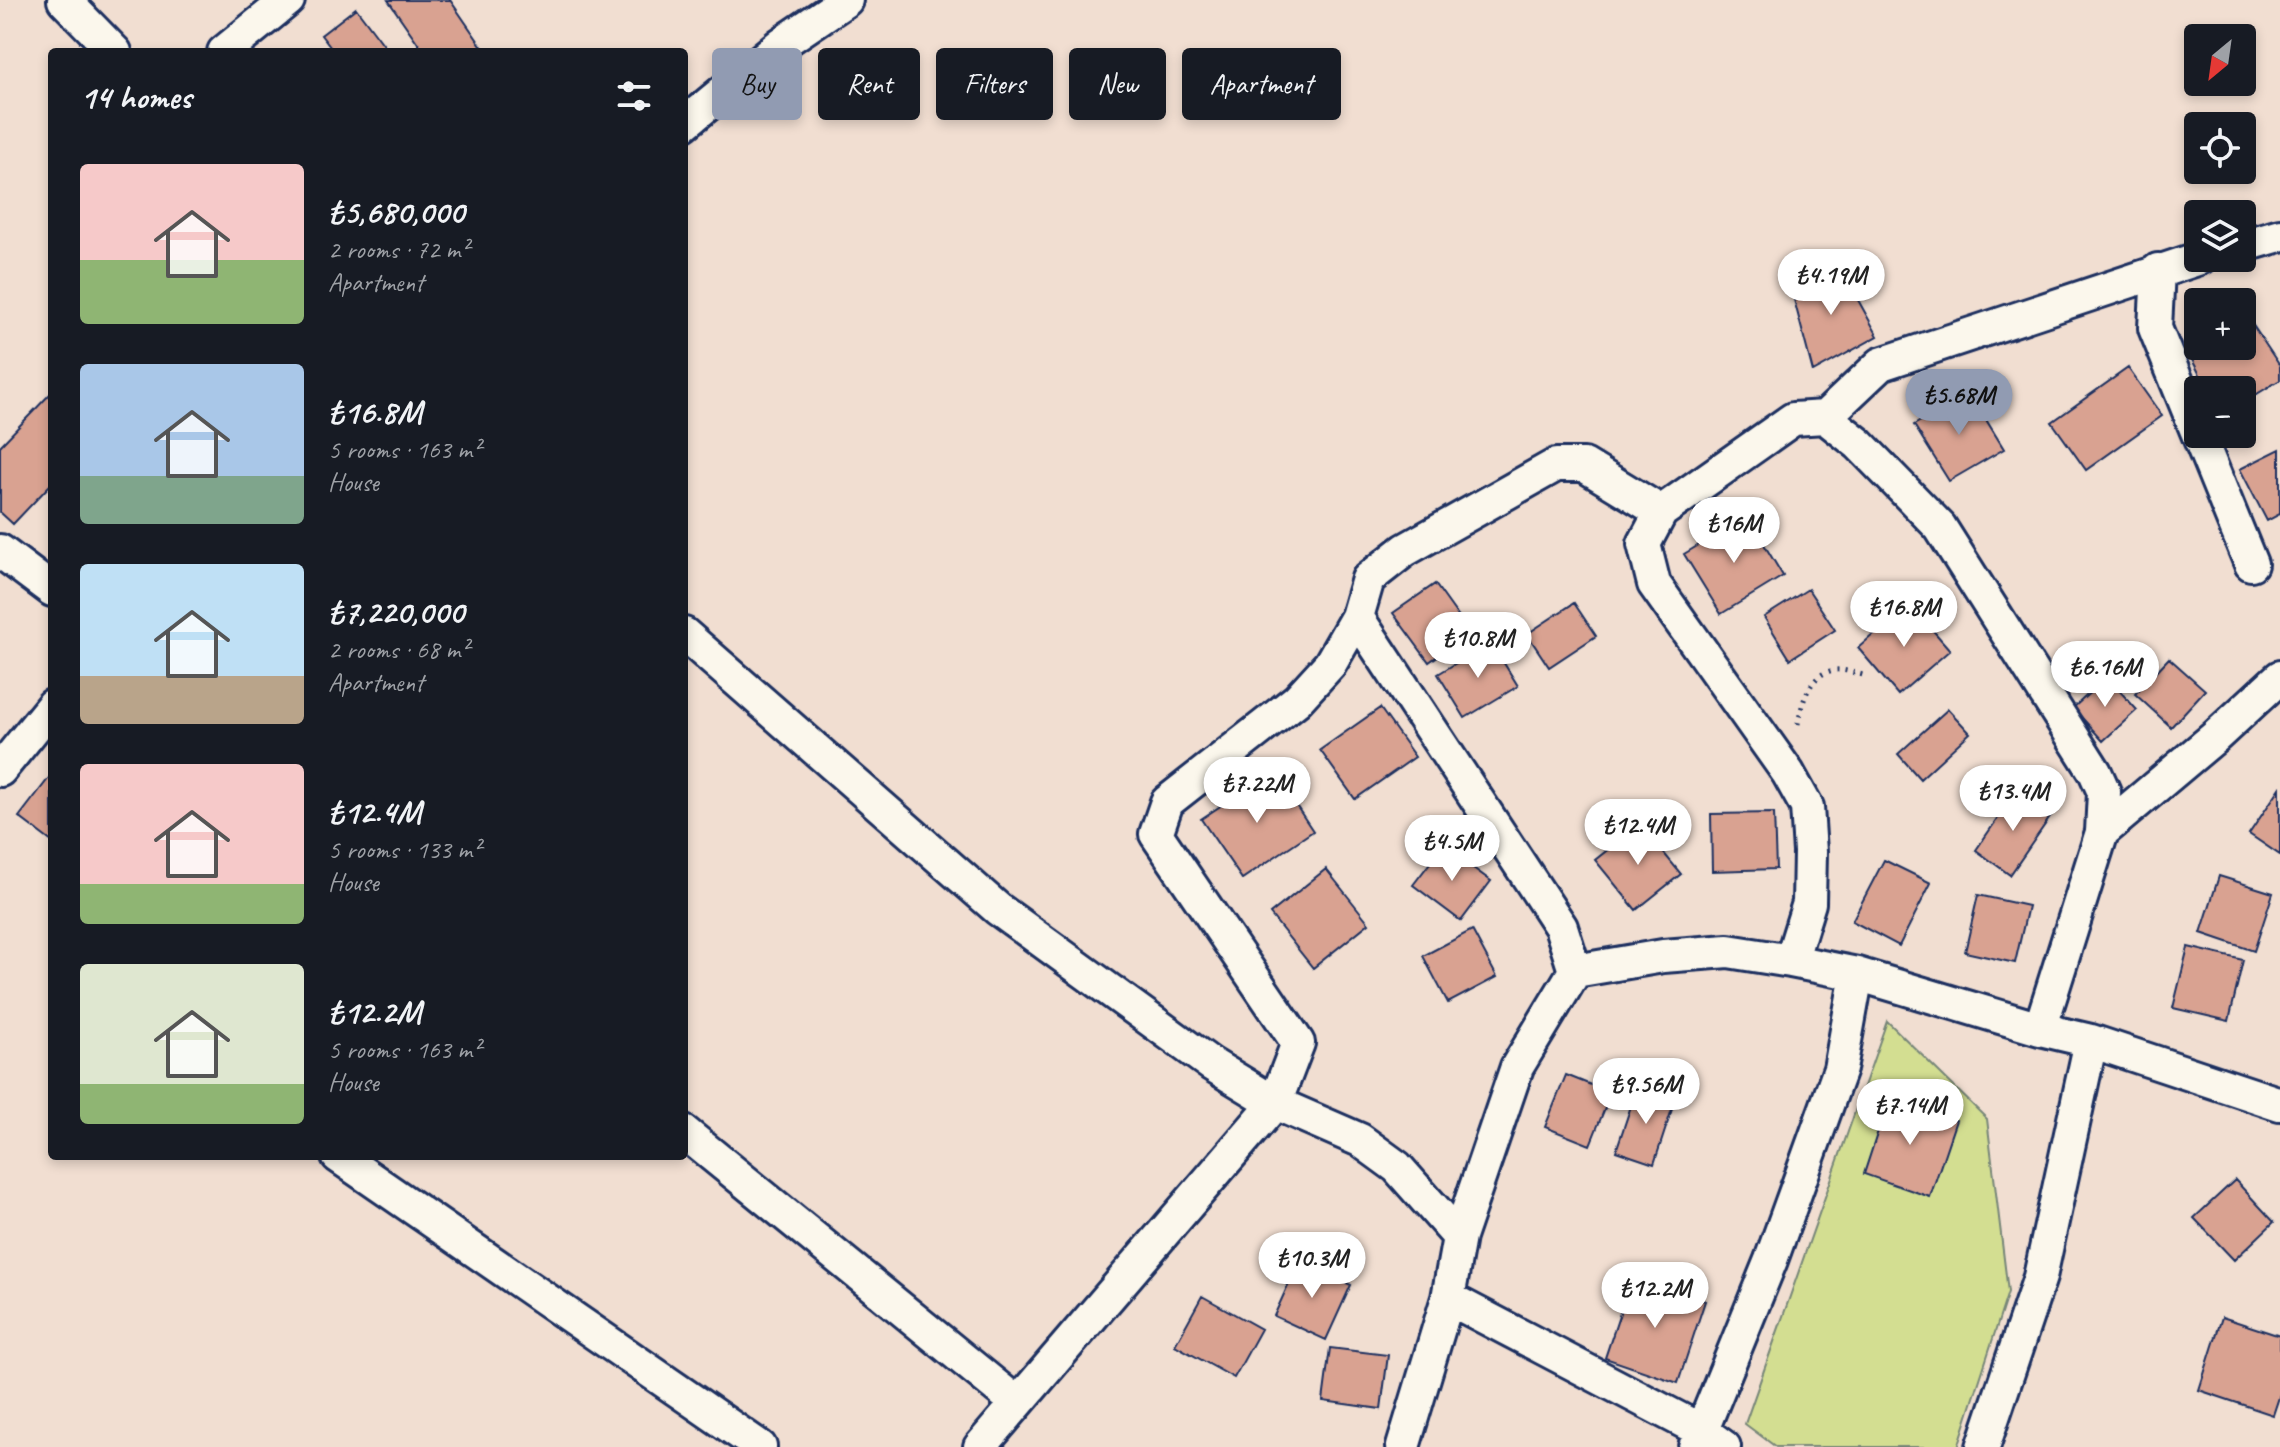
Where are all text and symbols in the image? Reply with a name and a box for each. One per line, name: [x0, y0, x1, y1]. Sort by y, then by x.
north arrow: [2184, 24, 2256, 96]
map controls: [2184, 24, 2256, 448]
chip: Buy: [712, 48, 802, 120]
chip: Rent: [818, 48, 920, 120]
chip: Filters: [936, 48, 1053, 120]
chip: New: [1069, 48, 1166, 120]
chip: Apartment: [1182, 48, 1341, 120]
icon: filters: [612, 74, 656, 118]
text: 14 homes: [80, 75, 191, 118]
button: locate: [2184, 112, 2256, 184]
text: ₺5,680,000: [328, 190, 464, 233]
icon: home: [144, 196, 240, 292]
button: layers: [2184, 200, 2256, 272]
text: 2 rooms · 72 m²: [328, 233, 469, 266]
pin: ₺4.19M: [1766, 249, 1896, 317]
text: ₺4.19M: [1796, 258, 1866, 291]
text: Apartment: [328, 266, 424, 299]
button: +: [2184, 288, 2256, 360]
pin: ₺5.68M: [1894, 369, 2024, 437]
button: −: [2184, 376, 2256, 448]
text: ₺5.68M: [1923, 378, 1995, 411]
text: ₺16.8M: [328, 390, 421, 433]
icon: home: [144, 396, 240, 492]
text: 5 rooms · 163 m²: [328, 433, 480, 466]
text: House: [328, 466, 379, 499]
pin: ₺16M: [1687, 497, 1781, 565]
text: ₺16M: [1707, 506, 1761, 539]
pin: ₺16.8M: [1839, 581, 1969, 649]
text: ₺7,220,000: [328, 590, 464, 633]
text: ₺16.8M: [1868, 590, 1940, 623]
icon: home: [144, 596, 240, 692]
pin: ₺10.8M: [1413, 612, 1543, 680]
text: ₺10.8M: [1443, 621, 1513, 654]
text: 2 rooms · 68 m²: [328, 633, 469, 666]
pin: ₺6.16M: [2040, 641, 2170, 709]
text: ₺6.16M: [2069, 650, 2141, 683]
text: Apartment: [328, 666, 424, 699]
pin: ₺7.22M: [1192, 757, 1322, 825]
pin: ₺13.4M: [1948, 765, 2078, 833]
text: ₺7.22M: [1222, 766, 1292, 799]
text: ₺13.4M: [1978, 774, 2048, 807]
text: ₺12.4M: [328, 790, 421, 833]
icon: home: [144, 796, 240, 892]
pin: ₺12.4M: [1573, 799, 1703, 867]
text: ₺12.4M: [1603, 808, 1673, 841]
pin: ₺4.5M: [1396, 815, 1508, 883]
text: ₺4.5M: [1423, 824, 1481, 857]
text: 5 rooms · 133 m²: [328, 833, 480, 866]
text: House: [328, 866, 379, 899]
text: ₺12.2M: [328, 990, 421, 1033]
icon: home: [144, 996, 240, 1092]
text: 5 rooms · 163 m²: [328, 1033, 480, 1066]
pin: ₺9.56M: [1581, 1058, 1711, 1126]
text: House: [328, 1066, 379, 1099]
text: ₺9.56M: [1611, 1067, 1681, 1100]
pin: ₺7.14M: [1845, 1079, 1975, 1147]
text: ₺7.14M: [1875, 1088, 1945, 1121]
pin: ₺10.3M: [1247, 1232, 1377, 1300]
text: ₺10.3M: [1277, 1241, 1347, 1274]
pin: ₺12.2M: [1590, 1262, 1720, 1330]
text: ₺12.2M: [1620, 1271, 1690, 1304]

